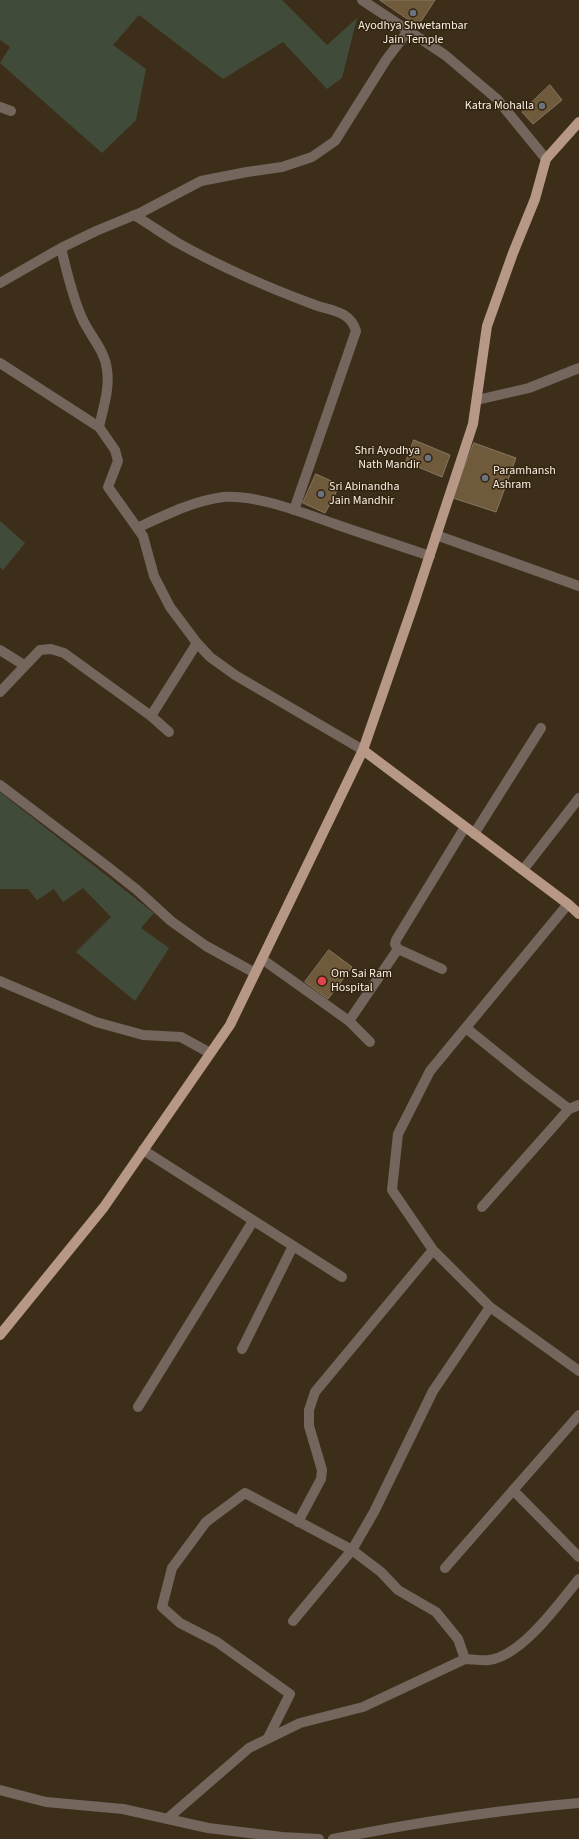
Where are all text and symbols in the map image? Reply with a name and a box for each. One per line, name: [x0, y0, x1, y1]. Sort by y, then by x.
marker: Ayodhya Shwetambar Jain Temple: [408, 8, 418, 18]
place label: Ayodhya Shwetambar Jain Temple: [358, 19, 468, 47]
place label: Katra Mohalla: [465, 99, 534, 113]
marker: Katra Mohalla: [537, 101, 547, 111]
place label: Shri Ayodhya Nath Mandir: [354, 444, 420, 472]
marker: Shri Ayodhya Nath Mandir: [423, 453, 433, 463]
place label: Paramhansh Ashram: [493, 464, 556, 492]
marker: Paramhansh Ashram: [480, 473, 490, 483]
place label: Sri Abinandha Jain Mandhir: [329, 480, 399, 508]
marker: Sri Abinandha Jain Mandhir: [316, 489, 326, 499]
place label: Om Sai Ram Hospital: [331, 967, 392, 995]
marker: Om Sai Ram Hospital: [316, 975, 328, 987]

